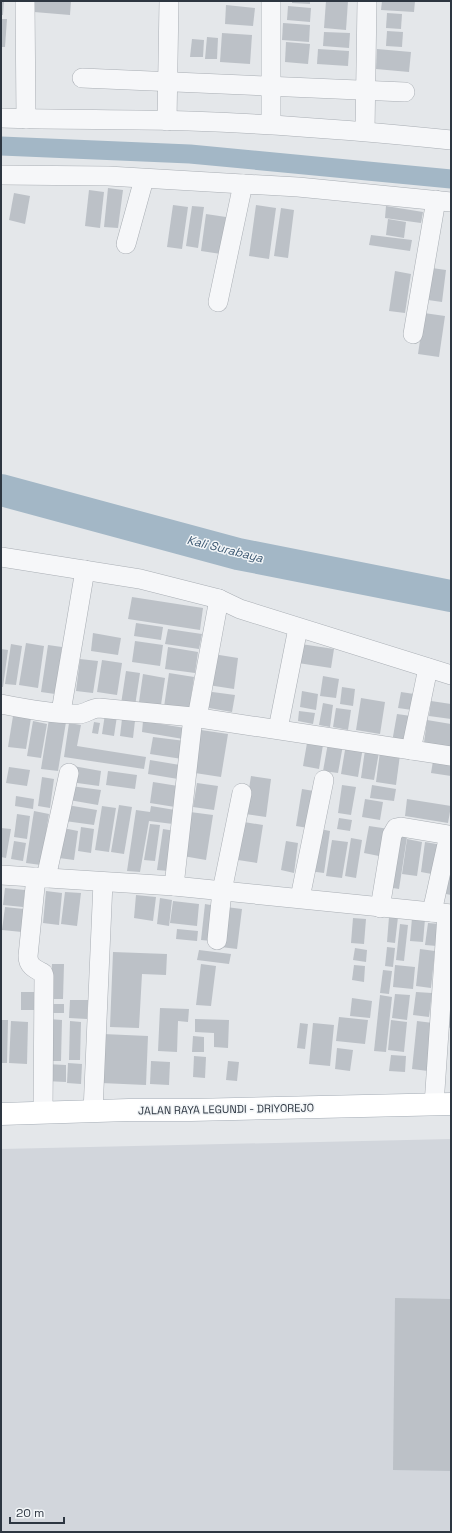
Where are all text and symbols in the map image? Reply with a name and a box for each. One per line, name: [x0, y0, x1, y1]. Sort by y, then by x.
water label: Kali Surabaya: [185, 532, 265, 566]
street label: JALAN RAYA LEGUNDI - DRIYOREJO: [138, 1100, 314, 1118]
scale bar: [10, 1499, 64, 1525]
text: 20 m: [16, 1505, 44, 1521]

